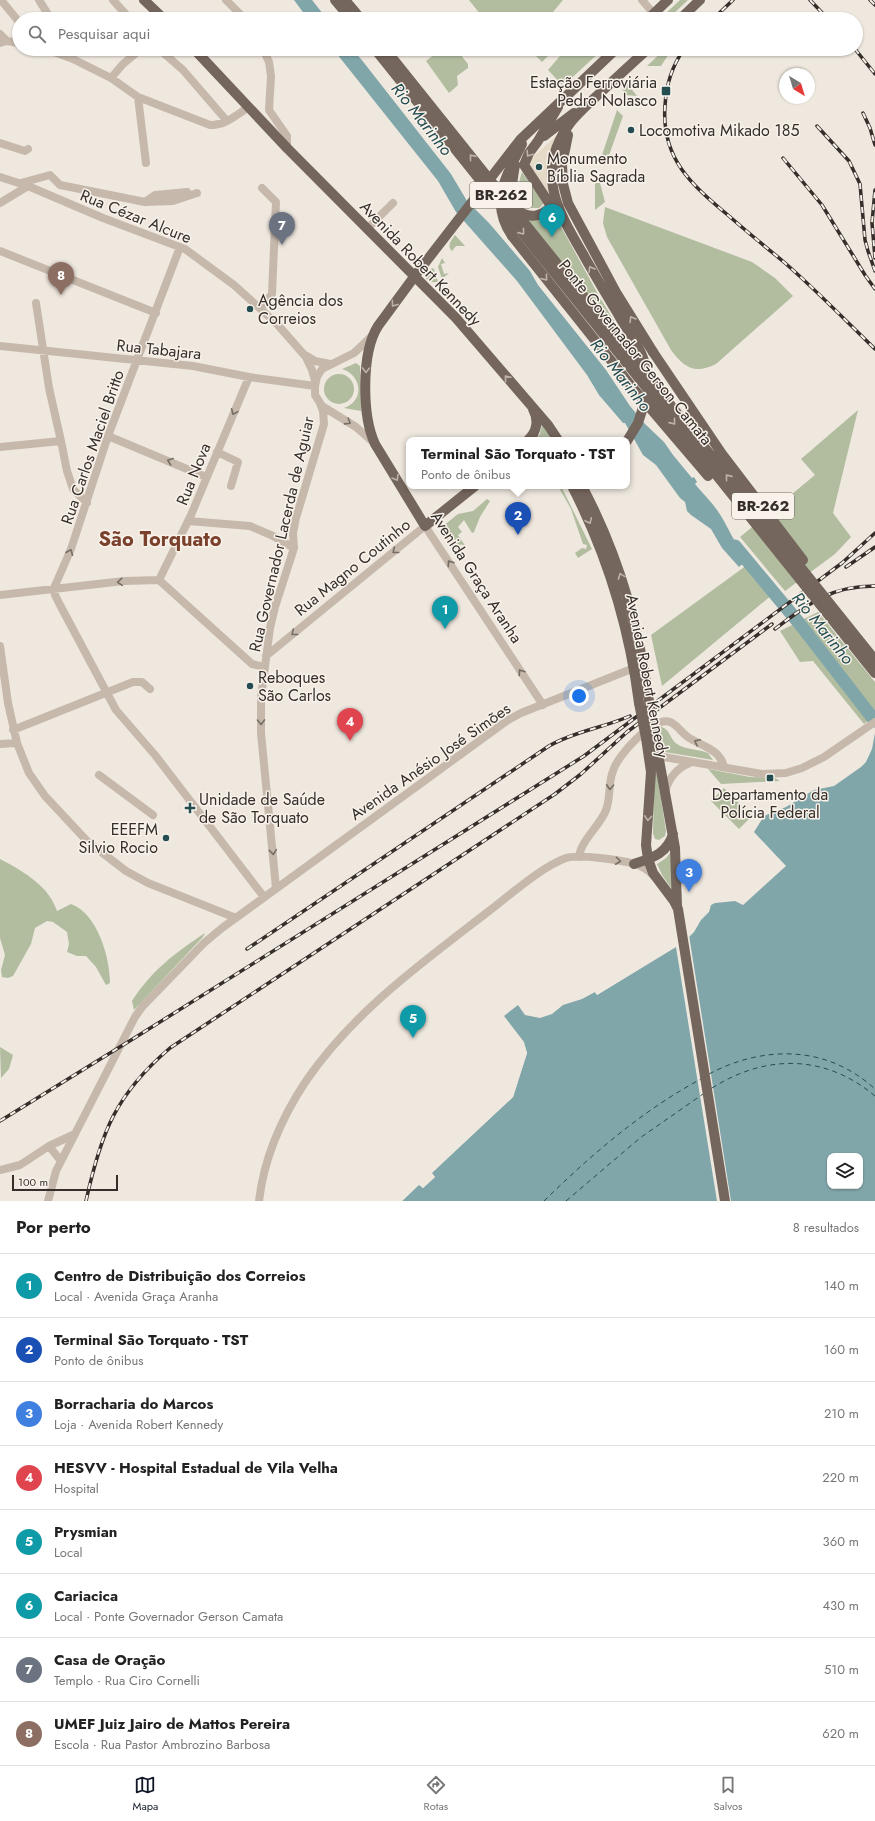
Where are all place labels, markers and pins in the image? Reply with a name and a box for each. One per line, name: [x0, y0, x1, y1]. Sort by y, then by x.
place label: Estação Ferroviária Pedro Nolasco: [530, 71, 657, 112]
marker: Estação Ferroviária Pedro Nolasco: [660, 85, 672, 97]
place label: Locomotiva Mikado 185: [639, 119, 800, 142]
marker: Locomotiva Mikado 185: [626, 125, 636, 135]
place label: Monumento Bíblia Sagrada: [547, 147, 645, 188]
marker: Monumento Bíblia Sagrada: [534, 162, 544, 172]
pin: 6: [539, 204, 565, 237]
pin: 7: [269, 212, 295, 245]
pin: 8: [48, 262, 74, 295]
place label: Agência dos Correios: [258, 289, 343, 330]
marker: Agência dos Correios: [245, 304, 255, 314]
pin: 2: [505, 502, 531, 535]
pin: 1: [432, 596, 458, 629]
place label: Reboques São Carlos: [258, 666, 331, 707]
marker: Reboques São Carlos: [245, 681, 255, 691]
pin: 4: [337, 708, 363, 741]
marker: Departamento da Polícia Federal: [765, 773, 775, 783]
place label: Departamento da Polícia Federal: [712, 783, 828, 824]
place label: Unidade de Saúde de São Torquato: [199, 788, 325, 829]
marker: Unidade de Saúde de São Torquato: [184, 802, 196, 814]
place label: EEEFM Silvio Rocio: [78, 818, 158, 859]
marker: EEEFM Silvio Rocio: [161, 833, 171, 843]
pin: 3: [676, 859, 702, 892]
pin: 5: [400, 1005, 426, 1038]

